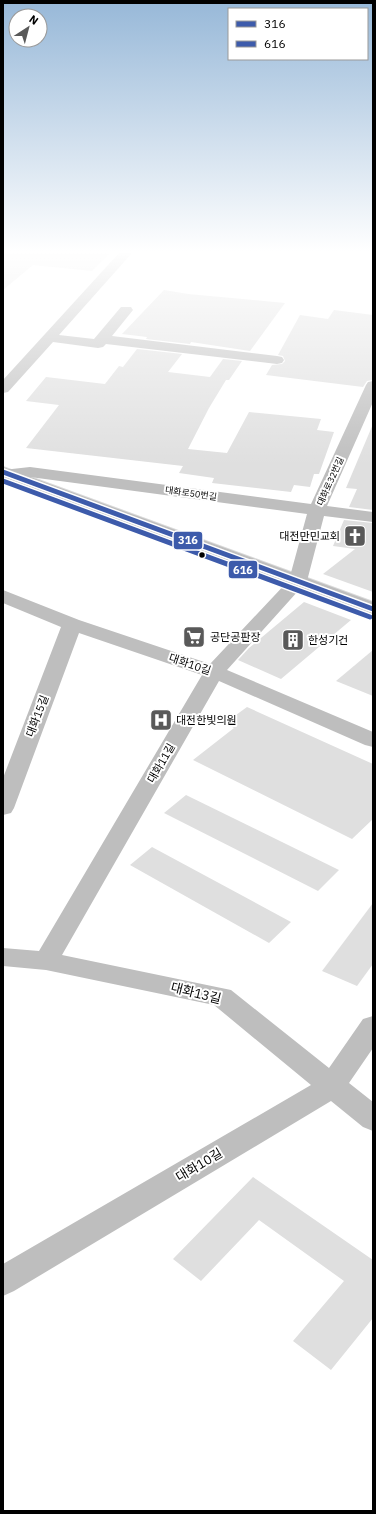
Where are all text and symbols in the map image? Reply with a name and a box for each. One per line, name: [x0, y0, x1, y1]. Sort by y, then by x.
north arrow: [8, 8, 48, 48]
legend: [228, 8, 368, 60]
text: N: [27, 12, 41, 28]
text: 316: [264, 16, 286, 31]
text: 616: [264, 36, 286, 51]
street label: 대화로32번길: [314, 455, 346, 507]
street label: 대화로50번길: [164, 484, 218, 502]
church icon: 대전만민교회: [342, 523, 368, 549]
place label: 대전만민교회: [279, 529, 340, 543]
line badge: 316: [173, 531, 203, 550]
text: 316: [178, 533, 198, 547]
unlabelled marker: [197, 550, 207, 560]
line badge: 616: [228, 560, 258, 579]
text: 616: [233, 563, 253, 577]
supermarket icon: 공단공판장: [181, 624, 207, 650]
building icon: 한성기건: [280, 627, 306, 653]
place label: 공단공판장: [210, 630, 261, 644]
place label: 한성기건: [308, 633, 348, 647]
street label: 대화10길: [167, 650, 213, 678]
street label: 대화15길: [23, 693, 51, 739]
hospital icon: 대전한빛의원: [148, 707, 174, 733]
place label: 대전한빛의원: [176, 713, 237, 727]
street label: 대화11길: [144, 741, 178, 785]
street label: 대화13길: [169, 979, 223, 1007]
street label: 대화10길: [173, 1144, 225, 1186]

